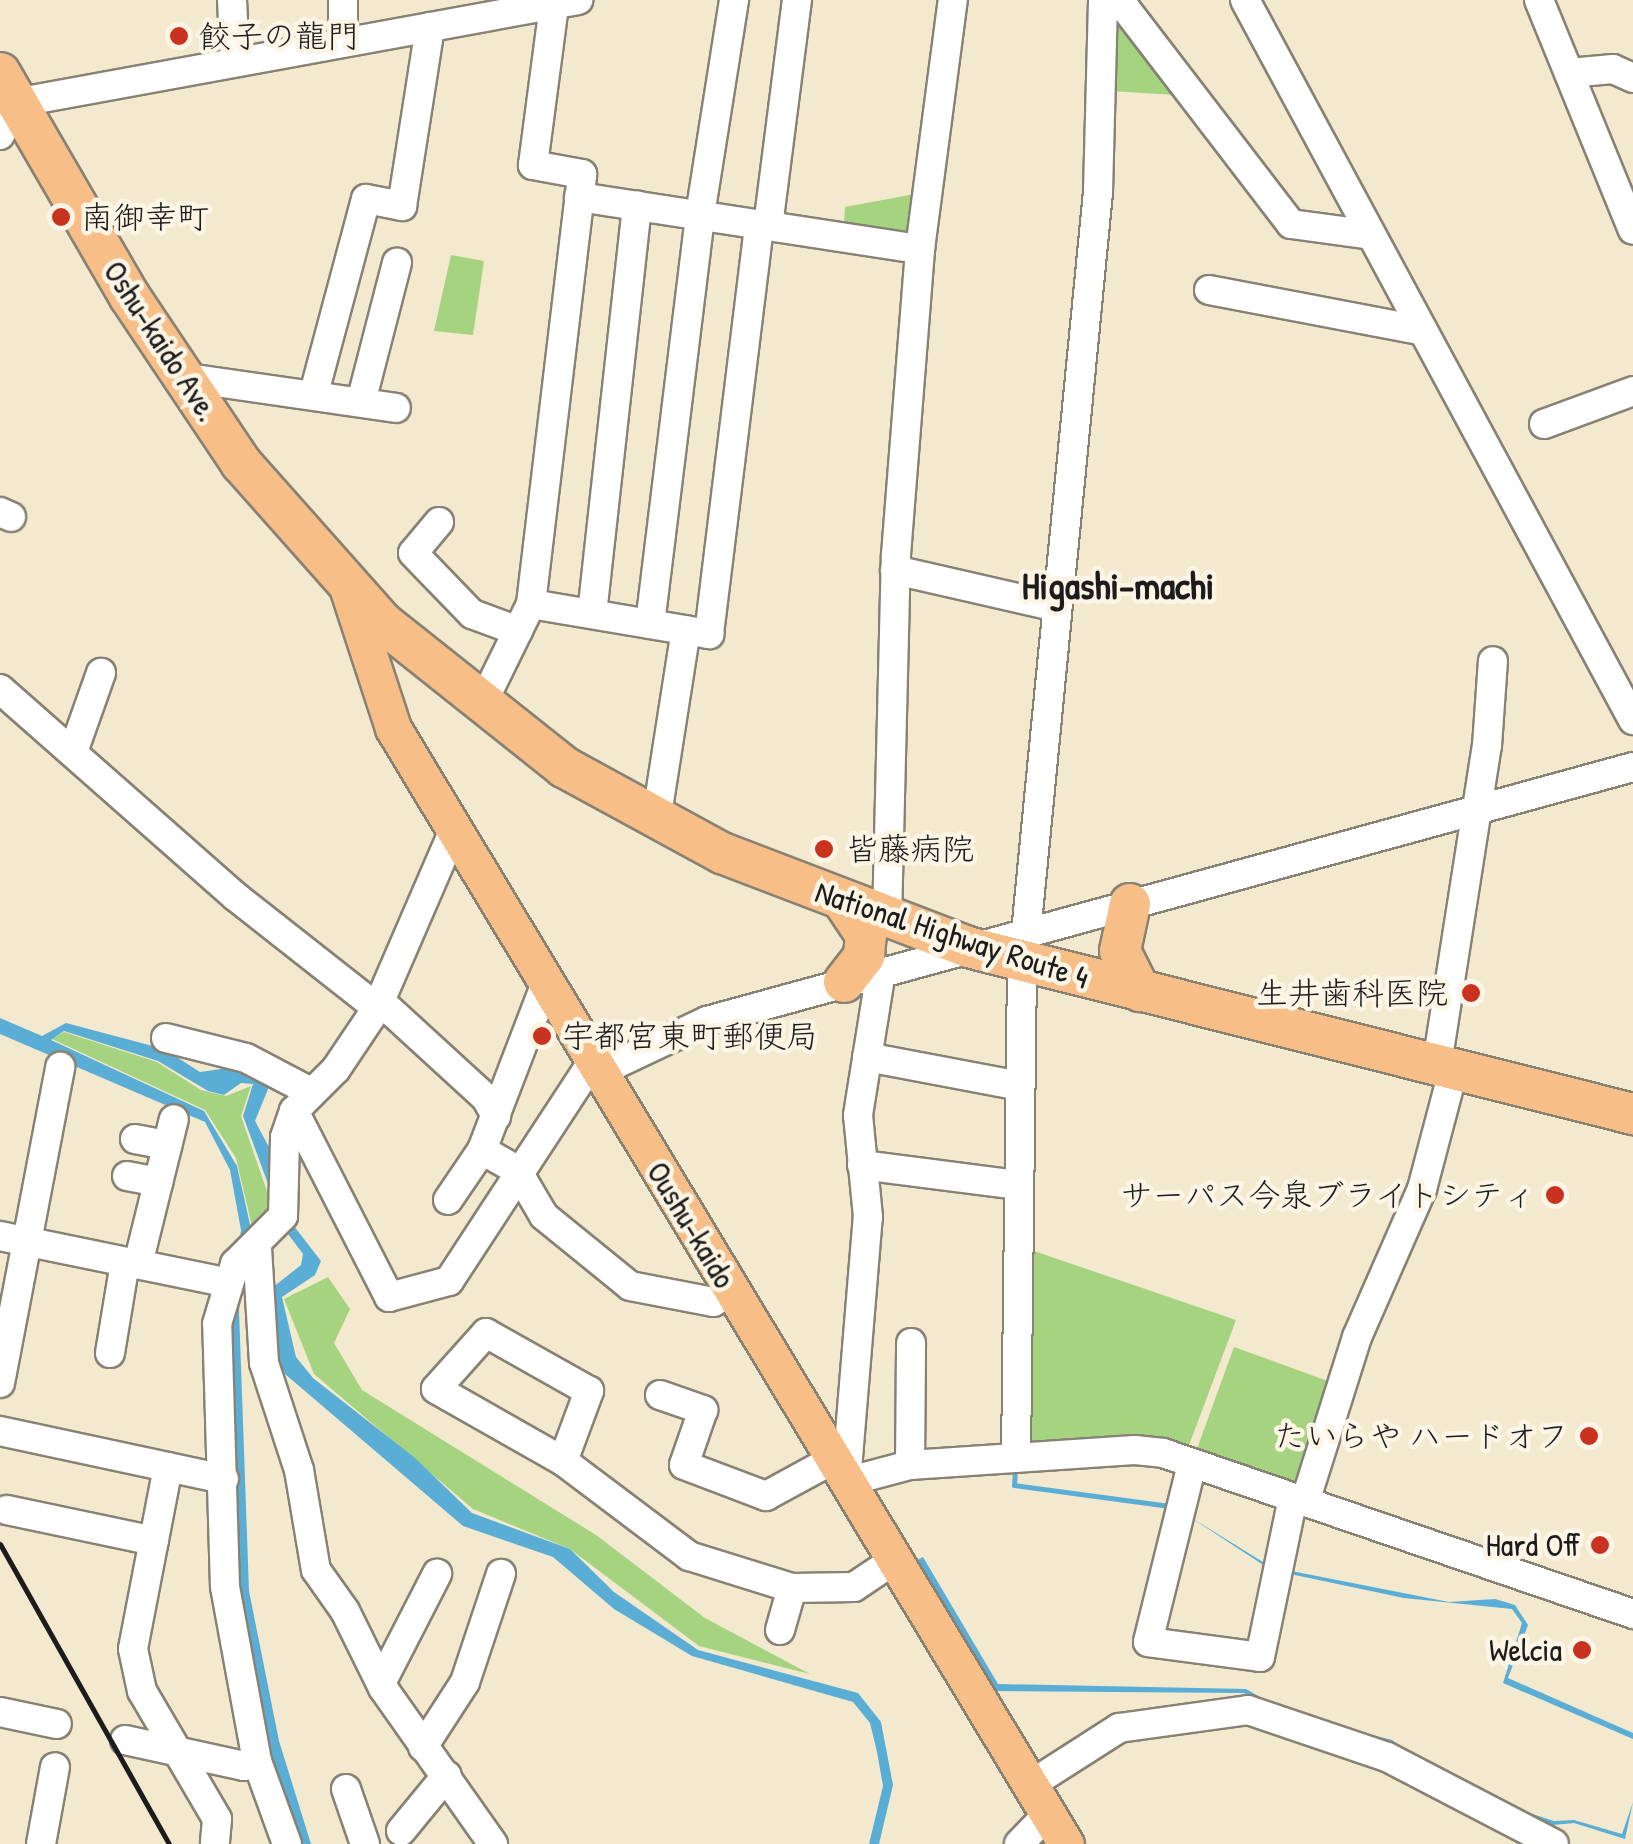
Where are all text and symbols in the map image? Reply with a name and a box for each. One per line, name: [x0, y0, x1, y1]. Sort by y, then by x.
place label: 餃子の龍門: [199, 17, 359, 55]
marker: 餃子の龍門: [168, 25, 190, 47]
place label: 南御幸町: [81, 198, 209, 236]
marker: 南御幸町: [50, 206, 72, 228]
street label: Oshu-kaido Ave.: [95, 254, 227, 428]
district label: Higashi-machi: [1022, 563, 1214, 609]
place label: 皆藤病院: [846, 830, 974, 868]
marker: 皆藤病院: [811, 836, 837, 862]
street label: National Highway Route 4: [811, 873, 1093, 997]
place label: 生井歯科医院: [1256, 974, 1448, 1012]
marker: 生井歯科医院: [1458, 980, 1484, 1006]
place label: 宇都宮東町郵便局: [562, 1017, 818, 1055]
marker: 宇都宮東町郵便局: [531, 1025, 553, 1047]
street label: Oushu-kaido: [638, 1155, 744, 1295]
place label: サーパス今泉ブライトシティ: [1119, 1176, 1535, 1214]
marker: サーパス今泉ブライトシティ: [1544, 1184, 1566, 1206]
place label: たいらや ハードオフ: [1274, 1417, 1569, 1455]
marker: たいらや ハードオフ: [1578, 1425, 1600, 1447]
place label: Hard Off: [1486, 1526, 1580, 1564]
marker: Hard Off: [1589, 1534, 1611, 1556]
place label: Welcia: [1489, 1631, 1562, 1669]
marker: Welcia: [1571, 1639, 1593, 1661]

